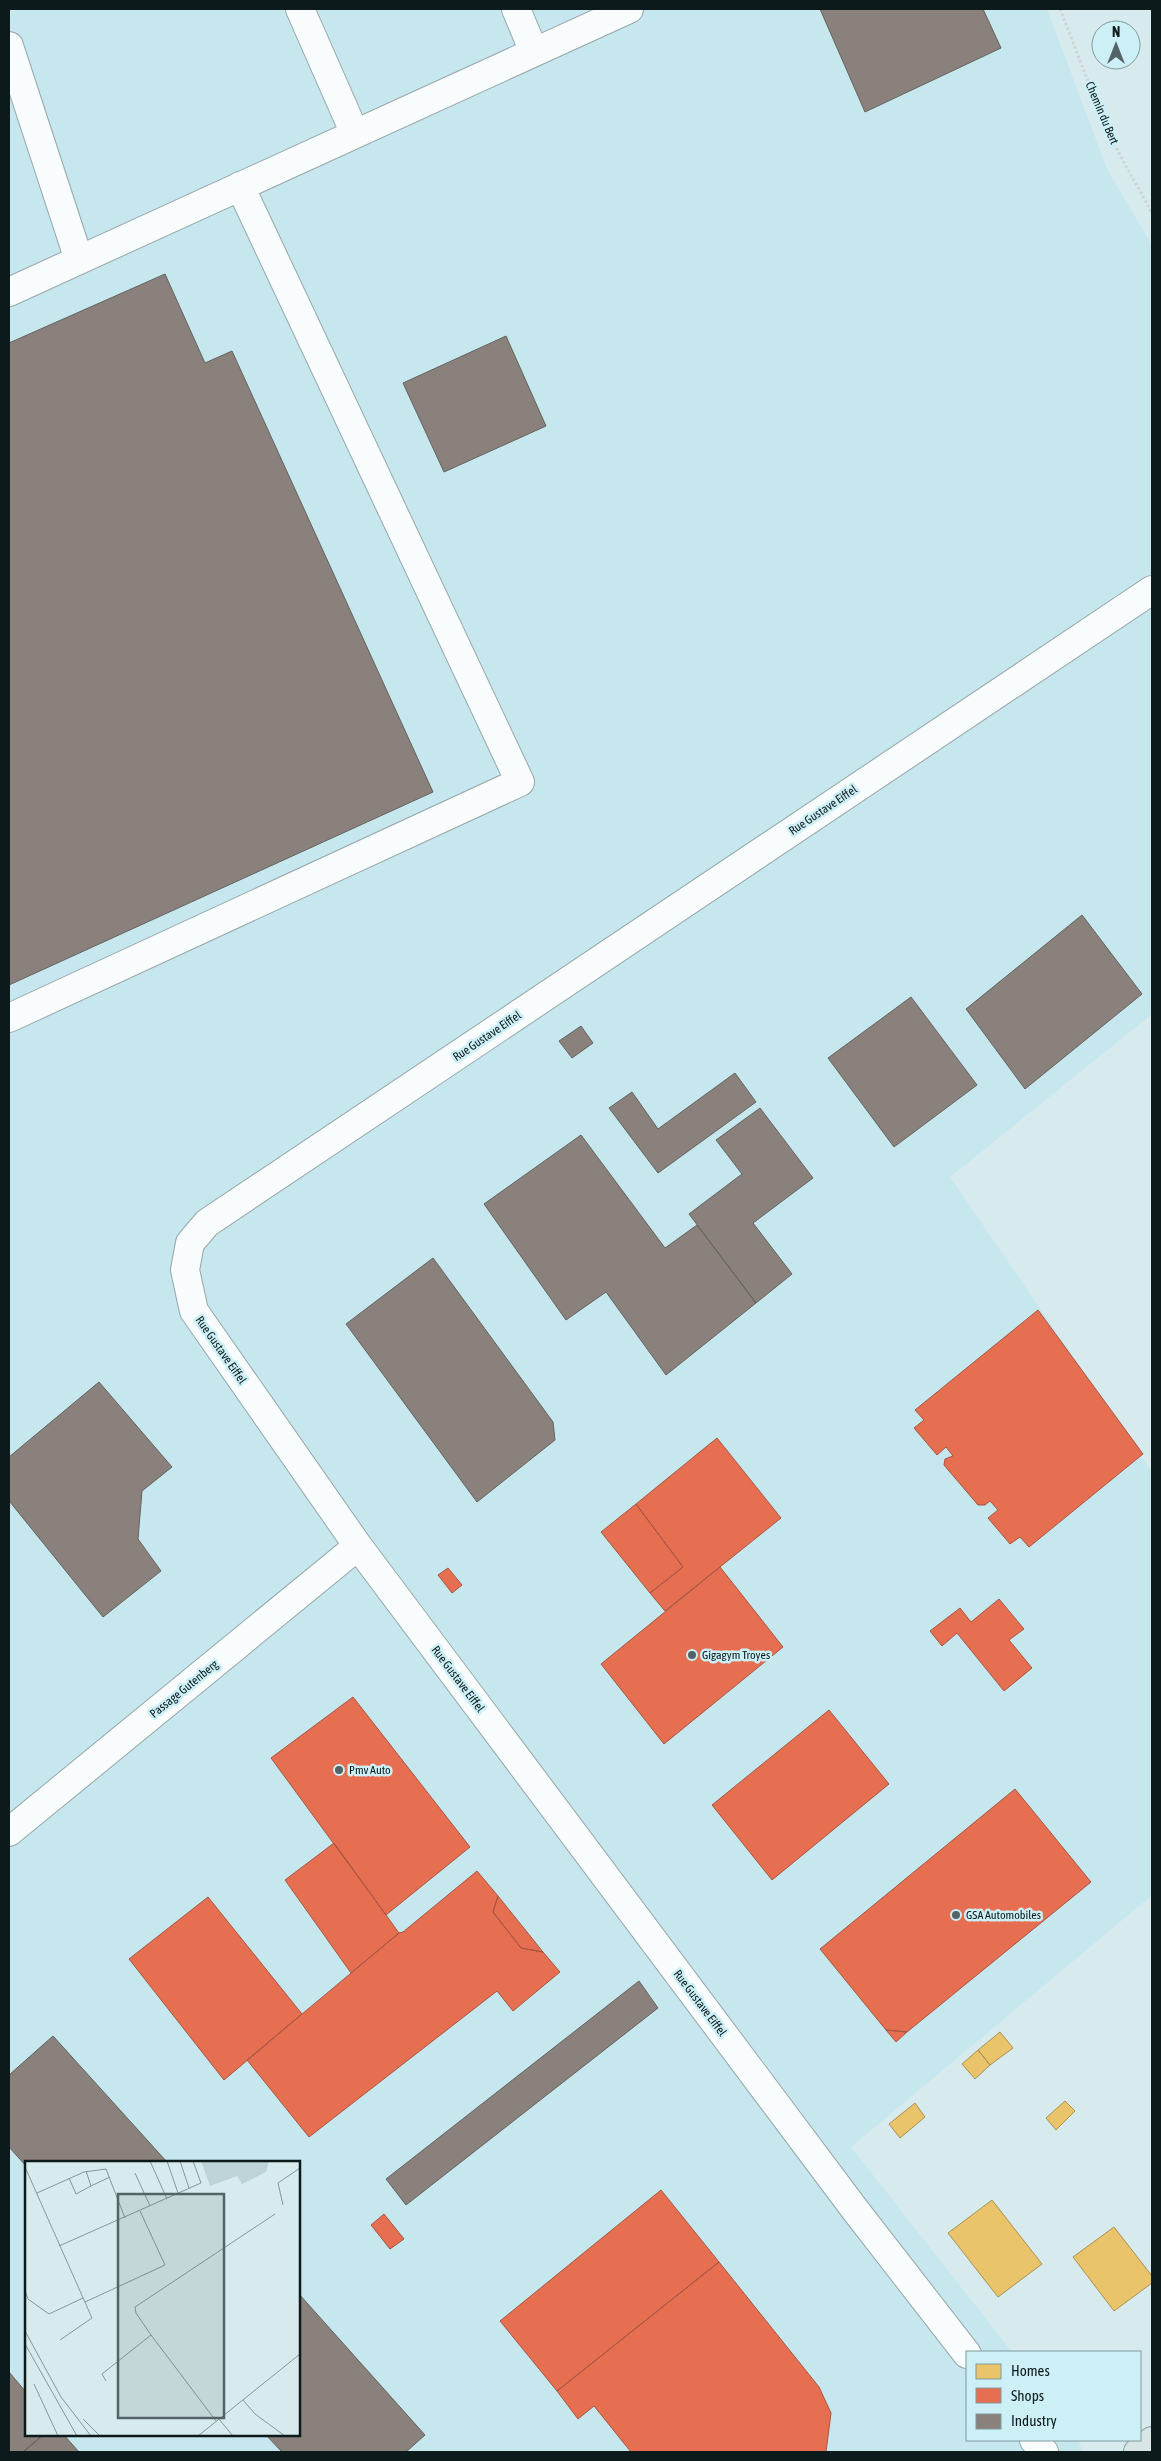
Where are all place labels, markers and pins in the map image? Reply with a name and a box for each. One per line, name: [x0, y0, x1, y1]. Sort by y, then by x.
place label: Gigagym Troyes: [702, 1648, 770, 1662]
marker: Gigagym Troyes: [686, 1649, 698, 1661]
place label: Pmv Auto: [349, 1763, 391, 1777]
marker: Pmv Auto: [333, 1764, 345, 1776]
place label: GSA Automobiles: [966, 1908, 1041, 1922]
marker: GSA Automobiles: [950, 1909, 962, 1921]

